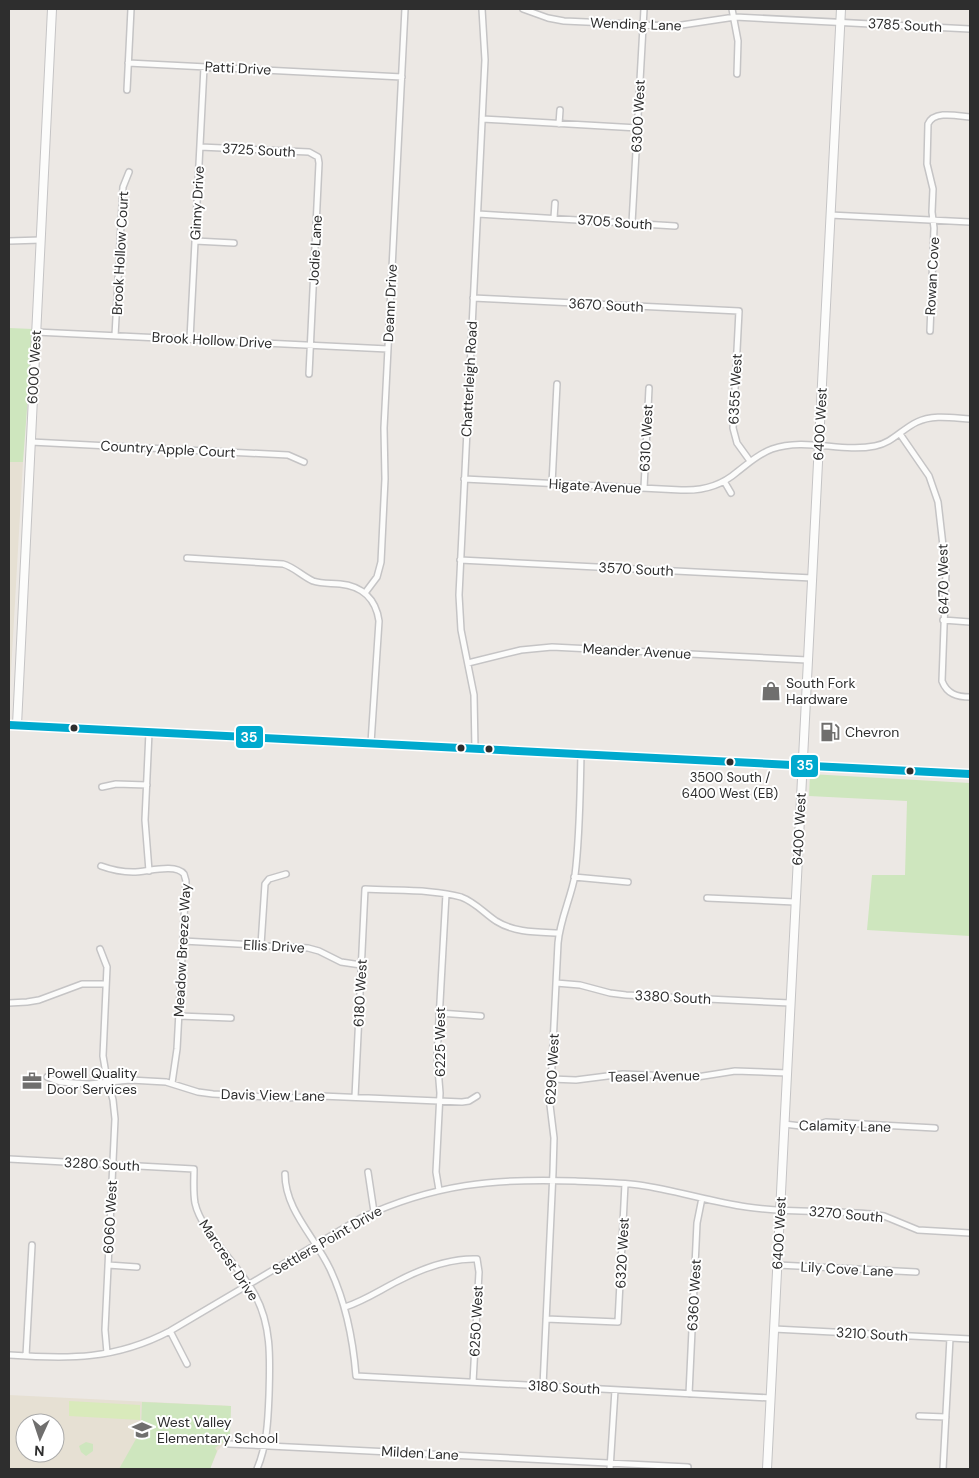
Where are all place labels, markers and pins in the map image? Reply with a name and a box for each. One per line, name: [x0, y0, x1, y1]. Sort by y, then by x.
place label: South Fork Hardware: [786, 674, 855, 708]
shop icon: South Fork Hardware: [760, 680, 782, 702]
fuel station icon: Chevron: [819, 721, 841, 743]
unlabelled marker: [69, 723, 79, 733]
place label: Chevron: [845, 723, 899, 741]
unlabelled marker: [456, 743, 466, 753]
unlabelled marker: [484, 744, 494, 754]
marker: 3500 South / 6400 West (EB): [725, 757, 735, 767]
unlabelled marker: [905, 766, 915, 776]
place label: 3500 South / 6400 West (EB): [682, 769, 778, 802]
place label: Powell Quality Door Services: [47, 1064, 138, 1098]
office icon: Powell Quality Door Services: [21, 1070, 43, 1092]
place label: West Valley Elementary School: [157, 1413, 278, 1447]
school or university icon: West Valley Elementary School: [131, 1419, 153, 1441]

